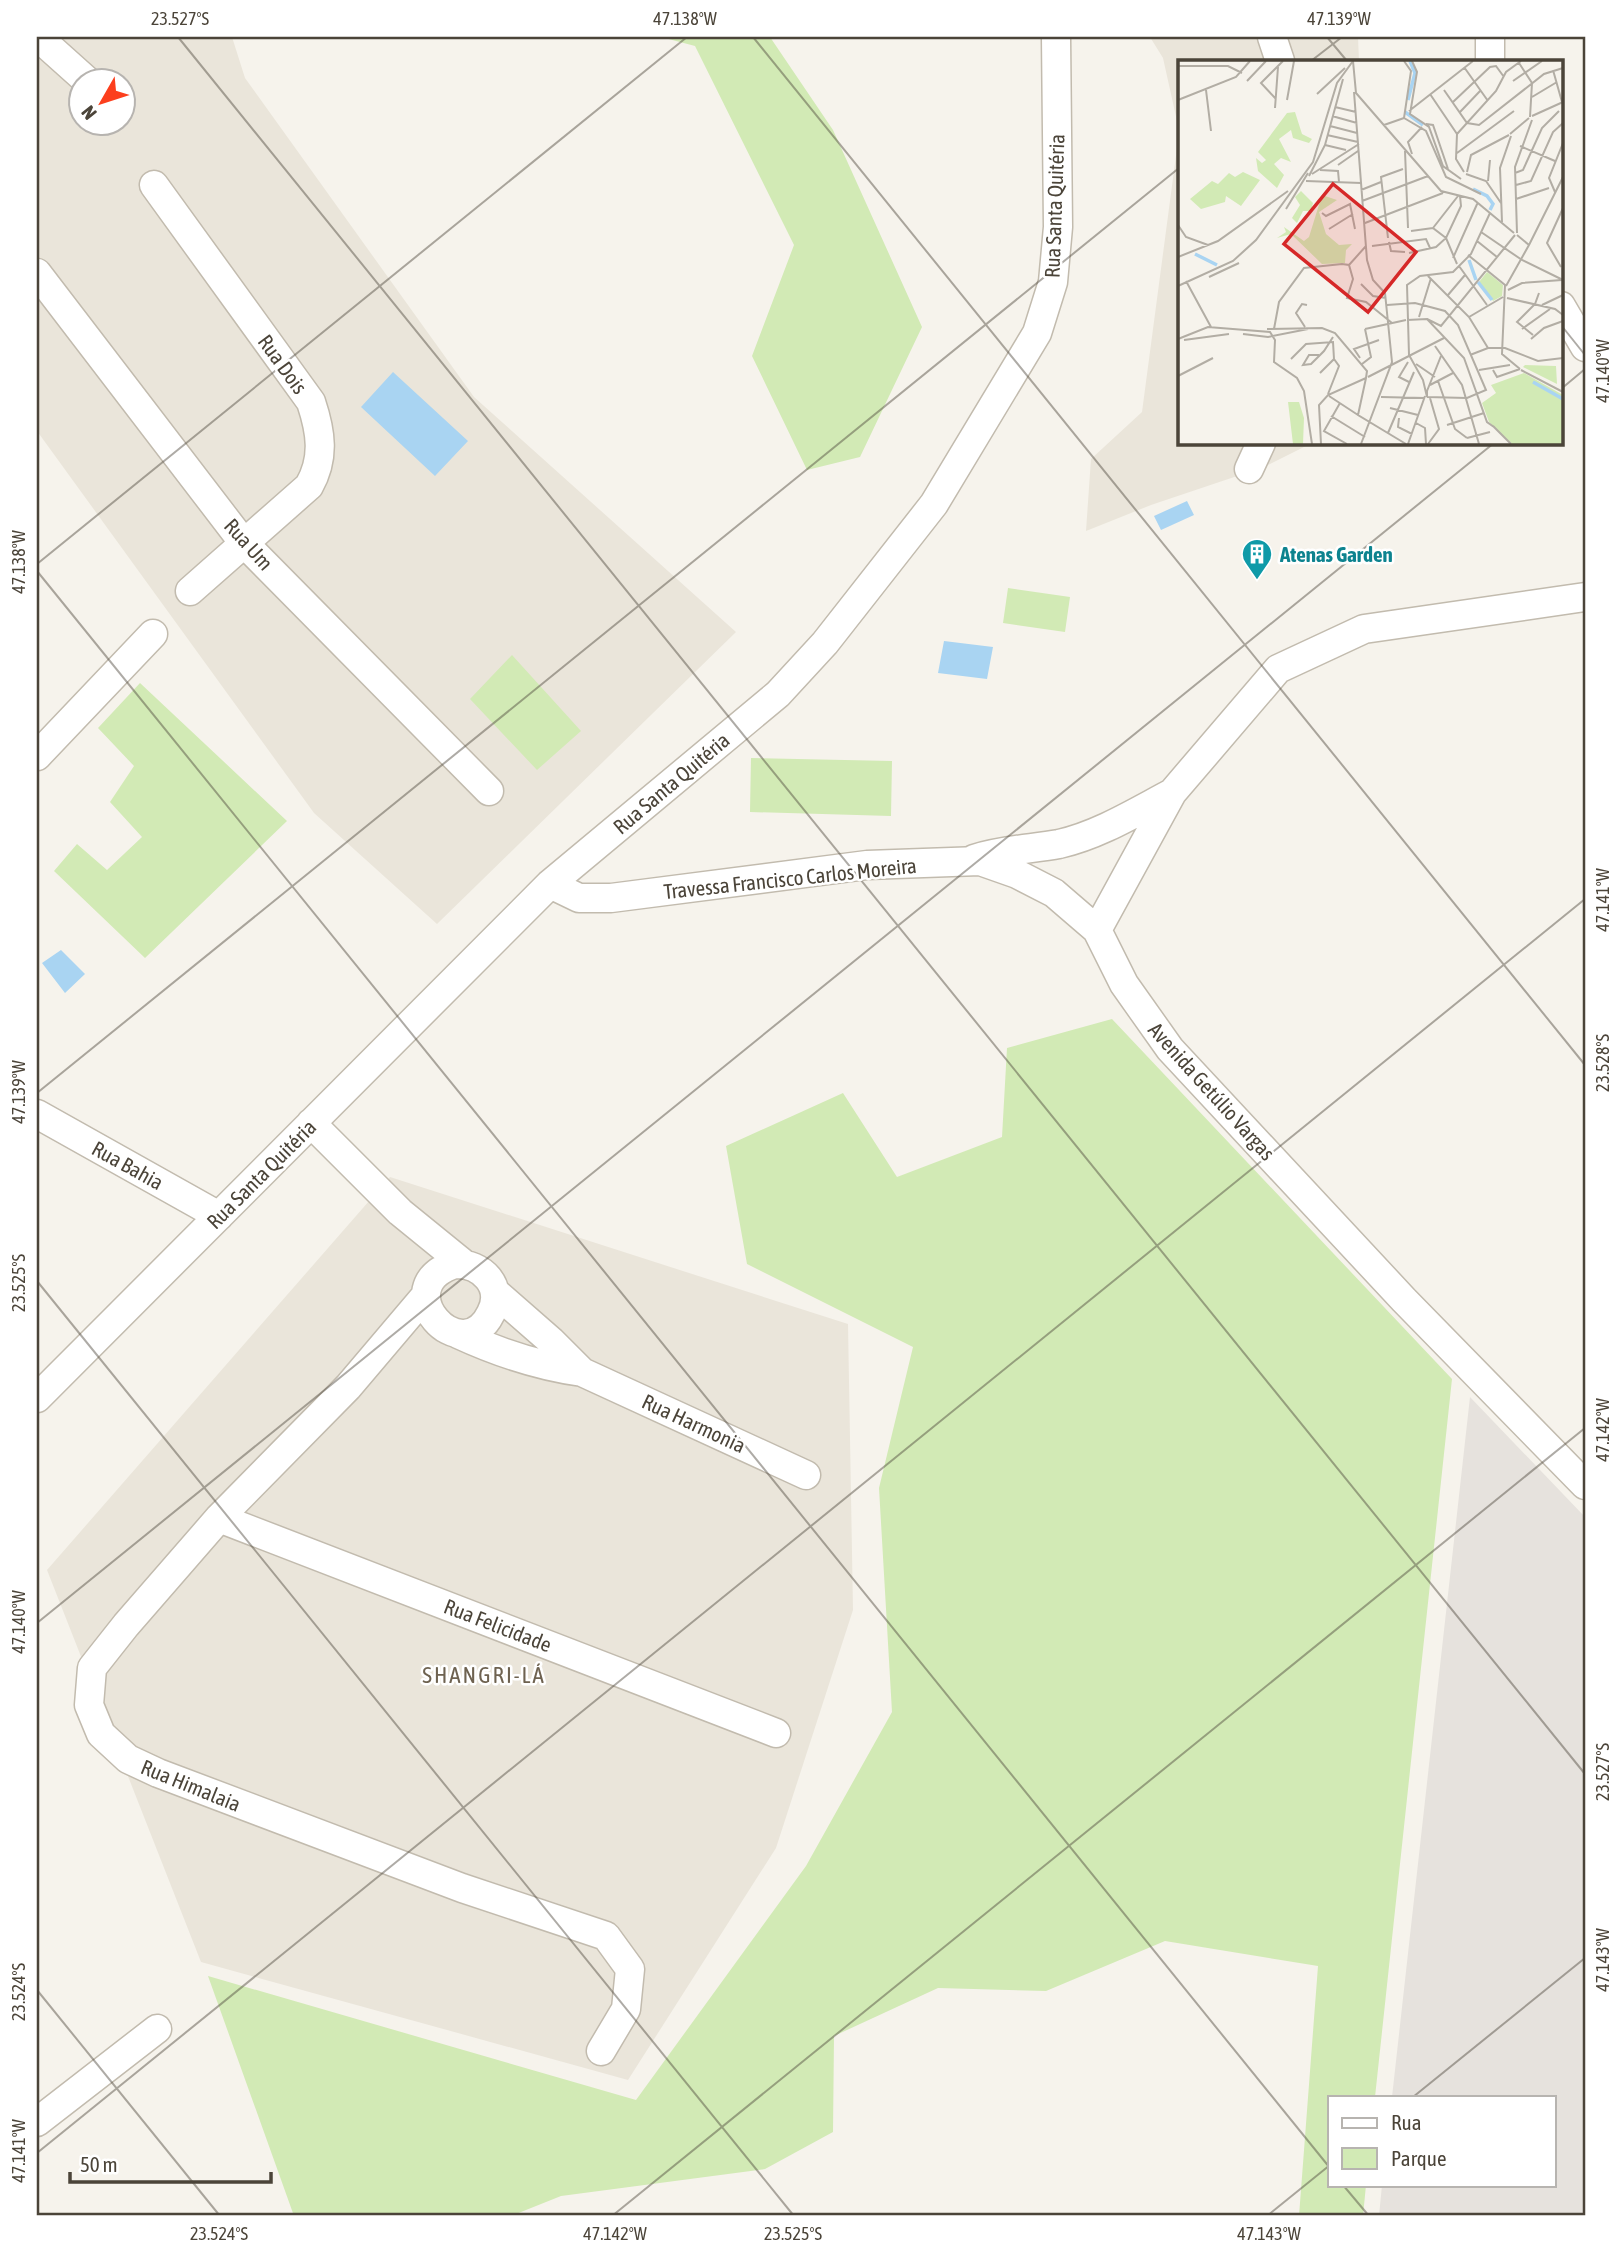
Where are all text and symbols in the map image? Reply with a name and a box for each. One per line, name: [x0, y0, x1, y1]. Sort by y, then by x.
text: 23.527°S: [151, 8, 209, 29]
text: 47.138°W: [653, 8, 717, 29]
text: 47.139°W: [1307, 8, 1371, 29]
inset map: [1178, 60, 1562, 444]
north arrow: [66, 66, 136, 136]
text: N: [77, 101, 101, 124]
street label: Rua Santa Quitéria: [1039, 134, 1069, 278]
street label: Rua Dois: [254, 330, 312, 398]
text: 47.140°W: [1592, 339, 1613, 403]
street label: Rua Um: [220, 513, 278, 575]
text: 47.138°W: [8, 530, 29, 594]
building icon: Atenas Garden: [1240, 537, 1274, 581]
place label: Atenas Garden: [1279, 542, 1393, 566]
street label: Rua Santa Quitéria: [608, 727, 734, 839]
street label: Travessa Francisco Carlos Moreira: [662, 853, 918, 903]
text: 47.141°W: [1592, 868, 1613, 932]
street label: Avenida Getúlio Vargas: [1144, 1017, 1280, 1165]
text: 23.528°S: [1592, 1034, 1613, 1092]
text: 47.139°W: [8, 1060, 29, 1124]
street label: Rua Santa Quitéria: [202, 1115, 320, 1233]
street label: Rua Bahia: [88, 1136, 168, 1194]
text: 23.525°S: [8, 1254, 29, 1312]
street label: Rua Harmonia: [639, 1389, 749, 1457]
text: 47.142°W: [1592, 1398, 1613, 1462]
text: 47.140°W: [8, 1590, 29, 1654]
street label: Rua Felicidade: [441, 1594, 555, 1656]
district label: SHANGRI-LÁ: [422, 1662, 546, 1688]
text: 23.527°S: [1592, 1743, 1613, 1801]
street label: Rua Himalaia: [138, 1754, 244, 1816]
text: 47.143°W: [1592, 1928, 1613, 1992]
text: 23.524°S: [8, 1963, 29, 2021]
legend: [1328, 2096, 1556, 2186]
text: Rua: [1391, 2110, 1421, 2134]
text: 47.141°W: [8, 2119, 29, 2183]
scale bar: [70, 2141, 271, 2185]
text: Parque: [1391, 2146, 1446, 2170]
text: 50 m: [80, 2152, 118, 2176]
text: 23.524°S: [190, 2223, 248, 2244]
text: 47.142°W: [583, 2223, 647, 2244]
text: 23.525°S: [764, 2223, 822, 2244]
text: 47.143°W: [1237, 2223, 1301, 2244]

